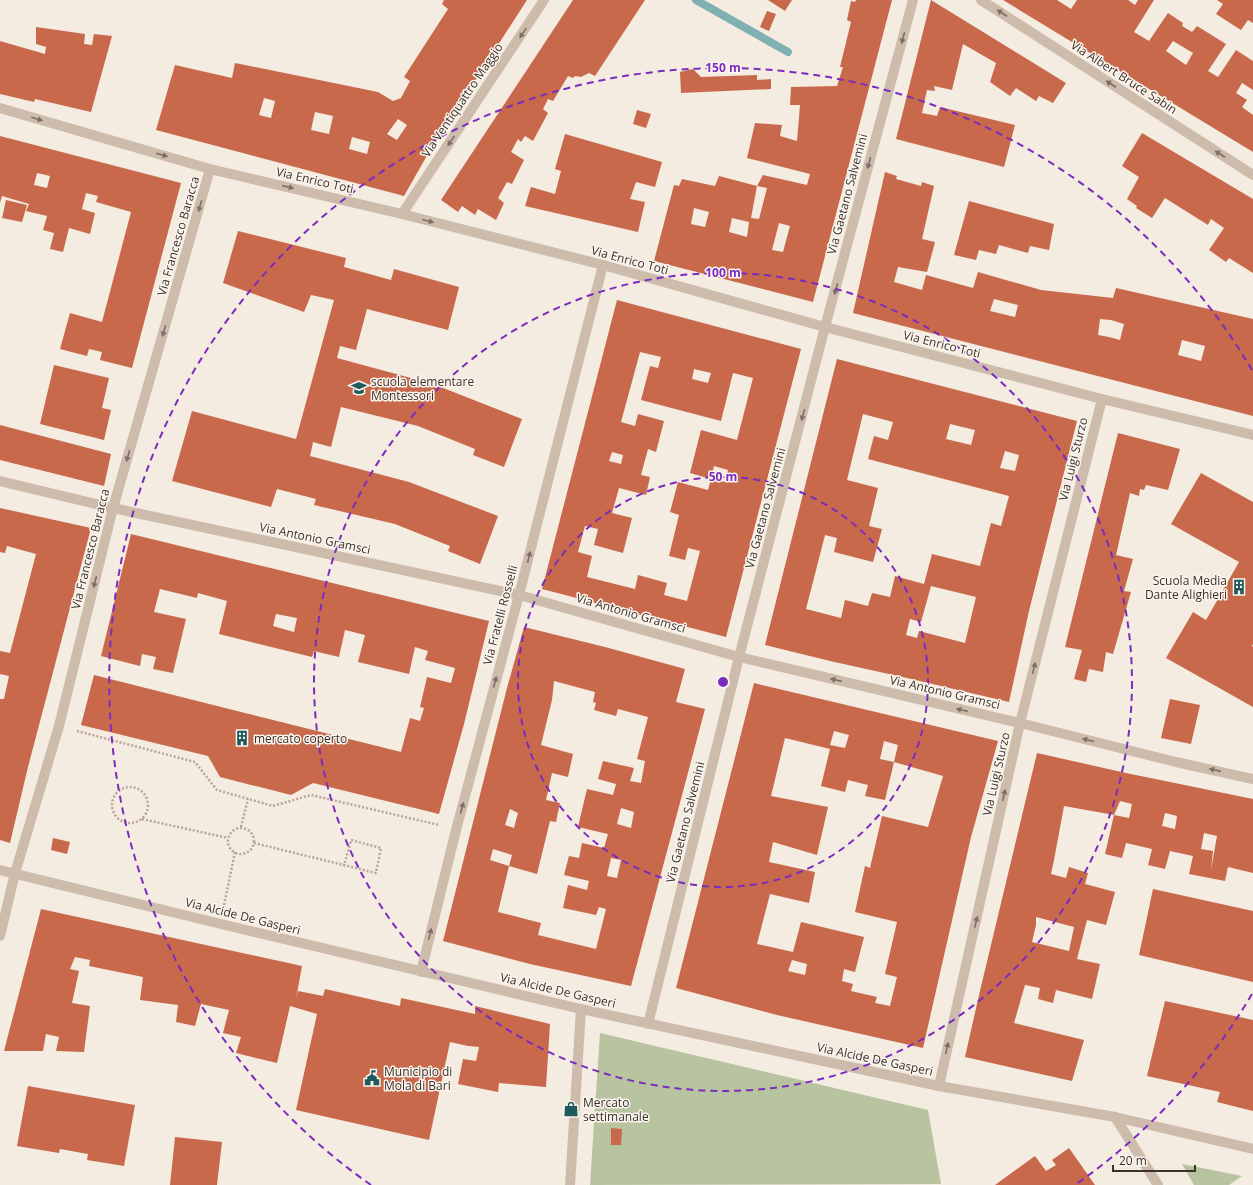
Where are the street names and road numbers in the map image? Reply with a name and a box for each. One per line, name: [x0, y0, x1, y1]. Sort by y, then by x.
street label: Via Albert Bruce Sabin: [1068, 36, 1180, 118]
street label: Via Ventiquattro Maggio: [417, 40, 507, 160]
street label: Via Gaetano Salvemini: [823, 132, 871, 256]
street label: Via Enrico Toti: [275, 163, 355, 197]
street label: Via Francesco Baracca: [153, 174, 203, 298]
street label: Via Enrico Toti: [590, 242, 670, 278]
street label: Via Enrico Toti: [902, 326, 982, 362]
street label: Via Luigi Sturzo: [1054, 416, 1092, 502]
street label: Via Gaetano Salvemini: [741, 446, 789, 570]
street label: Via Francesco Baracca: [67, 487, 113, 611]
street label: Via Antonio Gramsci: [258, 518, 372, 558]
street label: Via Fratelli Rosselli: [478, 563, 522, 667]
street label: Via Antonio Gramsci: [574, 589, 688, 637]
street label: Via Antonio Gramsci: [888, 671, 1002, 713]
street label: Via Luigi Sturzo: [978, 731, 1014, 817]
street label: Via Gaetano Salvemini: [662, 760, 708, 884]
street label: Via Alcide De Gasperi: [184, 893, 302, 939]
street label: Via Alcide De Gasperi: [498, 968, 618, 1012]
street label: Via Alcide De Gasperi: [815, 1038, 935, 1080]

